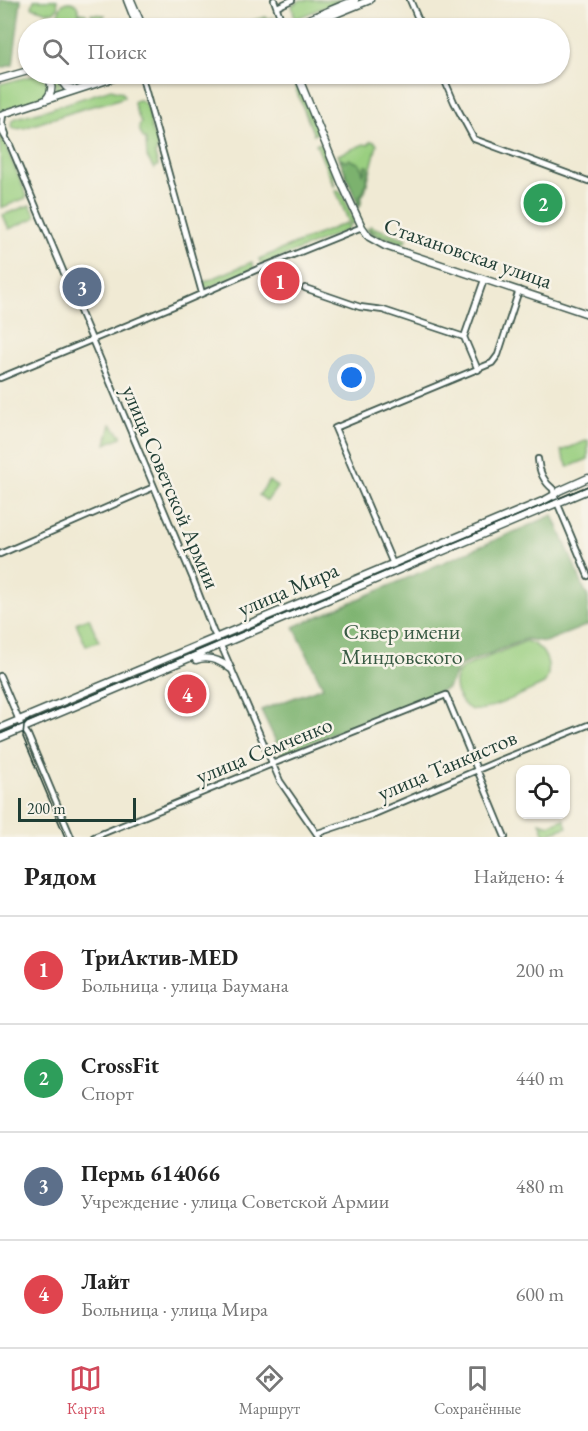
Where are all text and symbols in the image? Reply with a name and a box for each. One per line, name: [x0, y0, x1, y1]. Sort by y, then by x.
search box: [18, 18, 570, 84]
icon: search: [39, 35, 72, 68]
text: Поиск: [87, 37, 147, 66]
pin: 2: [524, 180, 562, 226]
street label: Стахановская улица: [380, 211, 556, 295]
pin: 1: [260, 258, 300, 304]
pin: 3: [62, 264, 101, 310]
your location: [337, 363, 366, 392]
street label: улица Советской Армии: [115, 381, 227, 593]
street label: улица Мира: [233, 555, 343, 623]
park label: Сквер имени Миндовского: [341, 617, 463, 671]
pin: 4: [168, 672, 207, 716]
street label: улица Семченко: [192, 709, 337, 791]
street label: улица Танкистов: [373, 723, 521, 807]
map controls: [516, 765, 570, 819]
button: locate: [516, 765, 570, 819]
scale bar: [18, 795, 136, 822]
text: 200 m: [27, 798, 66, 819]
text: Рядом: [24, 859, 97, 893]
text: Найдено: 4: [473, 863, 564, 889]
text: ТриАктив-MED: [81, 943, 238, 972]
text: 1: [38, 957, 49, 983]
text: 200 m: [516, 957, 564, 983]
text: Больница · улица Баумана: [81, 972, 289, 998]
text: CrossFit: [81, 1051, 159, 1080]
text: 2: [38, 1065, 49, 1091]
text: 440 m: [516, 1065, 564, 1091]
text: Спорт: [81, 1080, 134, 1106]
text: Пермь 614066: [81, 1159, 220, 1188]
text: 3: [38, 1173, 49, 1199]
text: 480 m: [516, 1173, 564, 1199]
text: Учреждение · улица Советской Армии: [81, 1188, 389, 1214]
text: Лайт: [81, 1267, 130, 1296]
text: 4: [38, 1281, 49, 1307]
text: 600 m: [516, 1281, 564, 1307]
text: Больница · улица Мира: [81, 1296, 268, 1322]
tab: Карта: [67, 1362, 105, 1419]
tab: Маршрут: [239, 1362, 300, 1419]
tab: Сохранённые: [434, 1362, 521, 1419]

